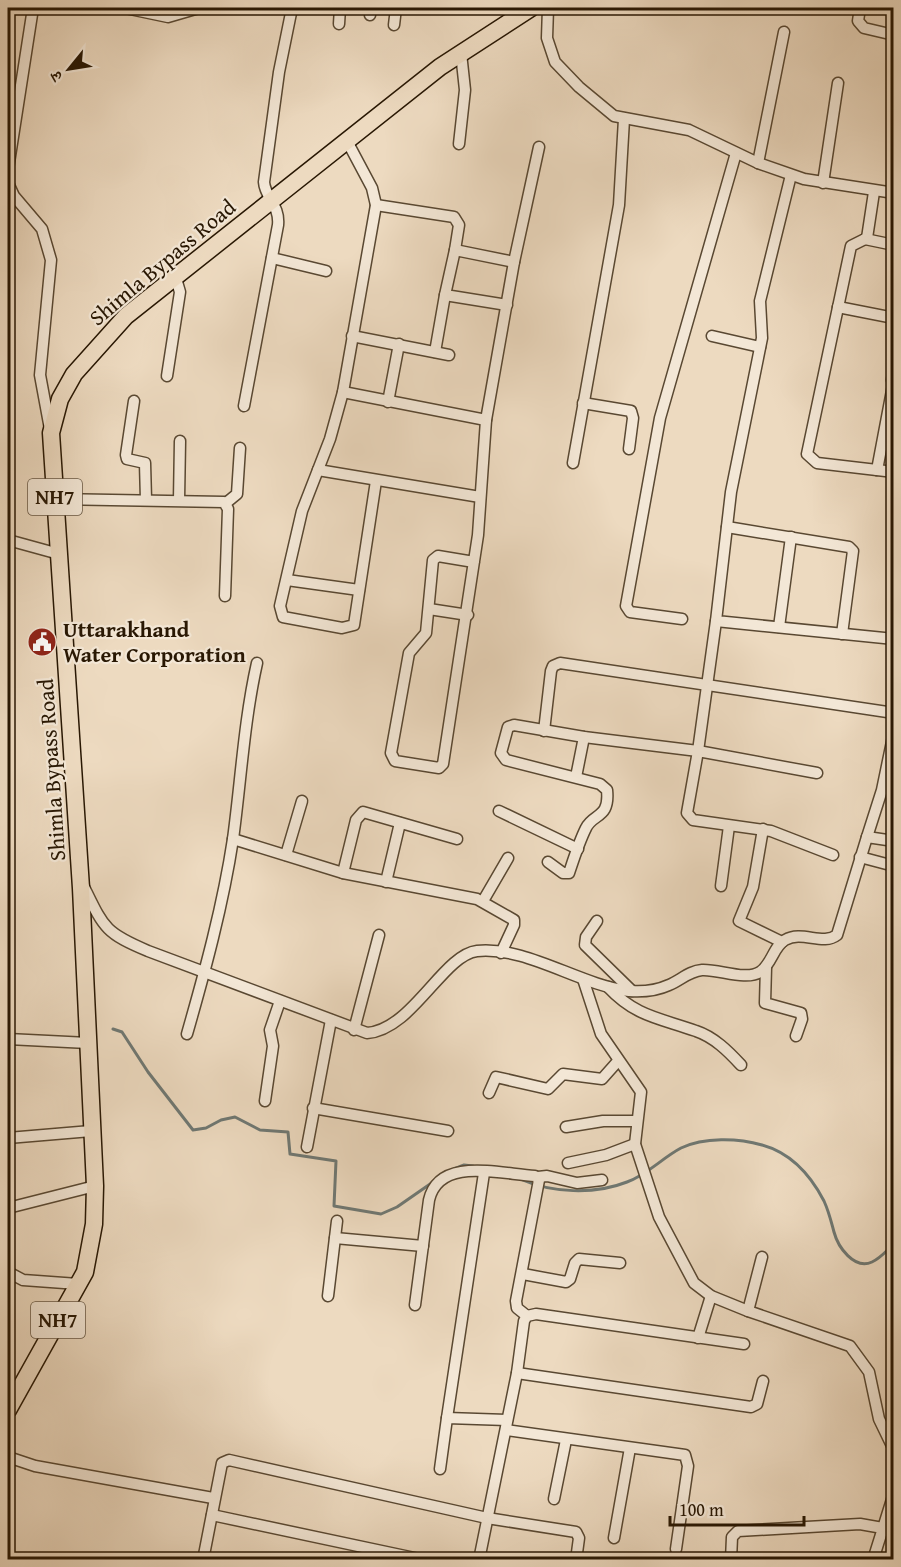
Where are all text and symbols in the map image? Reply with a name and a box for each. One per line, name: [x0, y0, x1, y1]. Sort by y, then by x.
north arrow: [39, 39, 99, 99]
text: उ: [43, 65, 69, 87]
street label: Shimla Bypass Road: [82, 191, 242, 333]
road number: NH7: [28, 479, 82, 515]
place label: Uttarakhand Water Corporation: [63, 613, 246, 670]
public building icon: Uttarakhand Water Corporation: [26, 626, 58, 658]
street label: Shimla Bypass Road: [29, 677, 73, 862]
road number: NH7: [31, 1302, 85, 1338]
scale bar: [670, 1489, 804, 1527]
text: 100 m: [679, 1496, 724, 1523]

